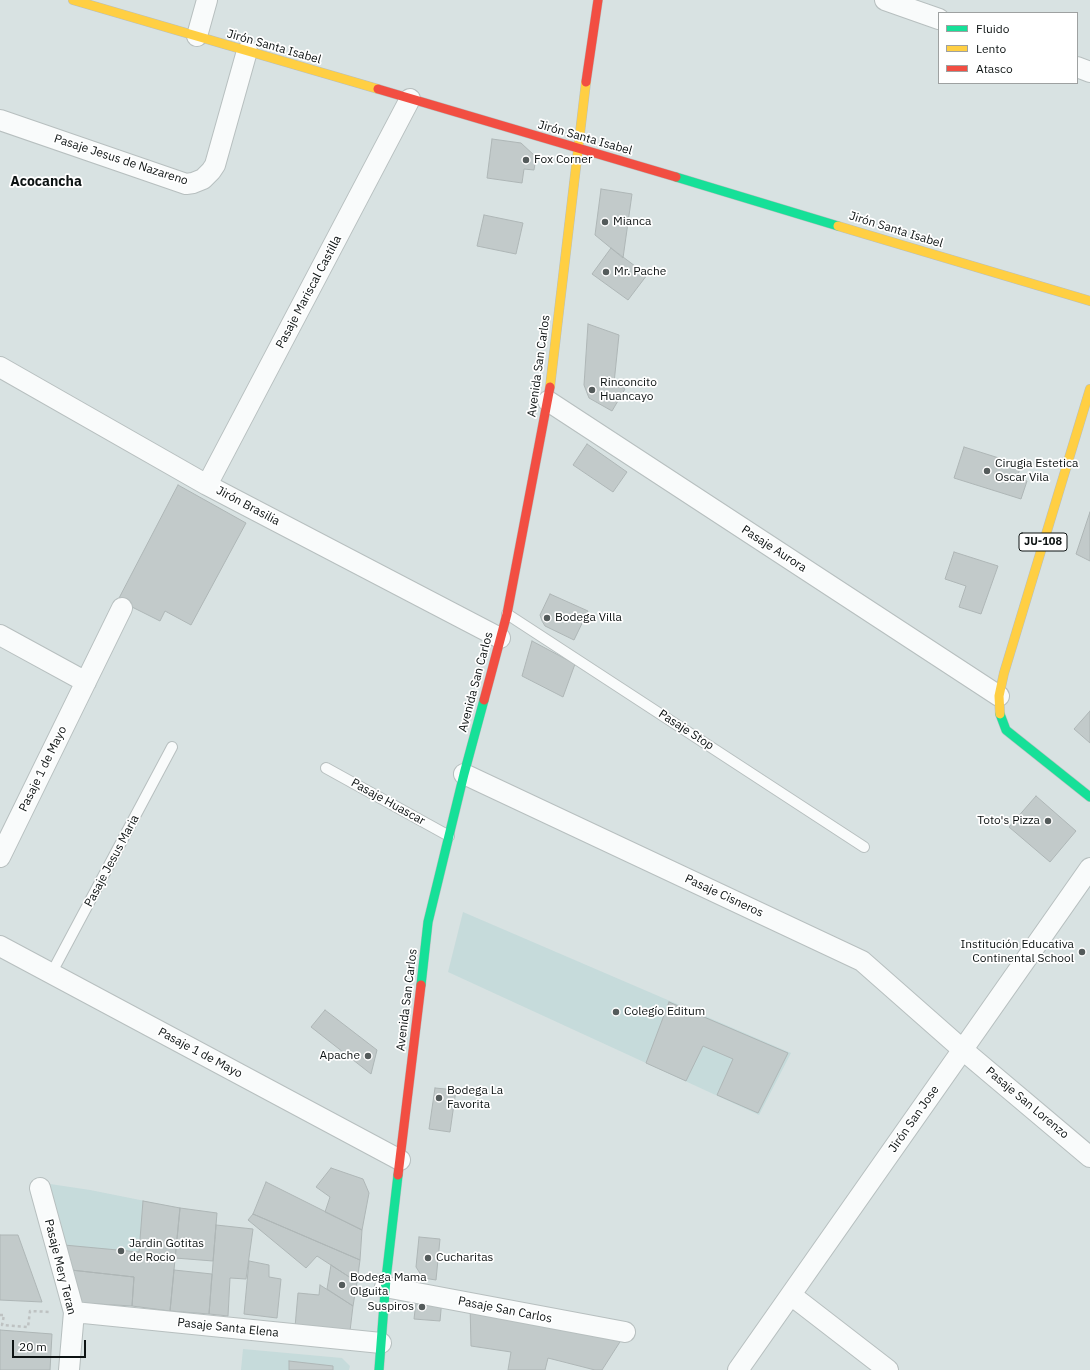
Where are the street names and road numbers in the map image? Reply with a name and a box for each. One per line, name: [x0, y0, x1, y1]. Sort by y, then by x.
street label: Jirón Santa Isabel: [225, 27, 323, 67]
street label: Jirón Santa Isabel: [536, 118, 634, 158]
street label: Pasaje Jesus de Nazareno: [52, 132, 190, 188]
street label: Jirón Santa Isabel: [847, 209, 945, 251]
street label: Pasaje Mariscal Castilla: [273, 233, 345, 351]
street label: Avenida San Carlos: [525, 314, 553, 418]
street label: Jirón Brasilia: [214, 483, 282, 529]
street label: Pasaje Aurora: [739, 523, 809, 575]
road number: JU-108: [1019, 533, 1067, 551]
street label: Avenida San Carlos: [456, 630, 496, 734]
street label: Pasaje Stop: [656, 707, 716, 753]
street label: Pasaje 1 de Mayo: [16, 724, 70, 814]
street label: Pasaje Huascar: [348, 776, 428, 828]
street label: Pasaje Jesus Maria: [82, 812, 142, 910]
street label: Pasaje Cisneros: [683, 872, 765, 920]
street label: Avenida San Carlos: [394, 948, 420, 1052]
street label: Pasaje 1 de Mayo: [155, 1025, 245, 1081]
street label: Pasaje San Lorenzo: [983, 1064, 1071, 1142]
street label: Jirón San Jose: [886, 1083, 942, 1155]
street label: Pasaje Mery Teran: [41, 1218, 79, 1316]
street label: Pasaje San Carlos: [457, 1294, 553, 1326]
street label: Pasaje Santa Elena: [177, 1316, 279, 1340]

